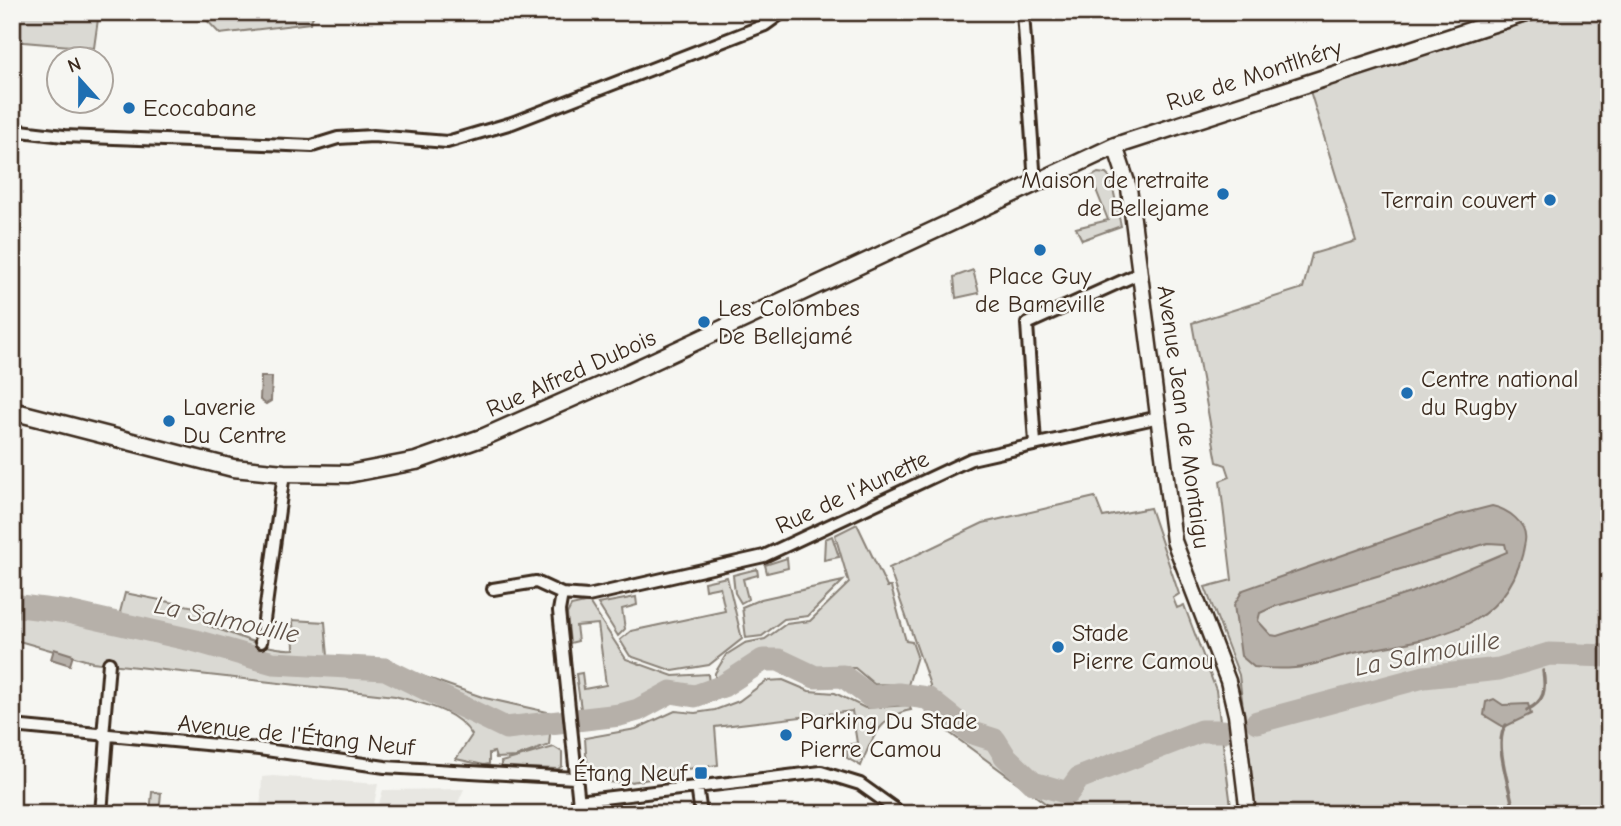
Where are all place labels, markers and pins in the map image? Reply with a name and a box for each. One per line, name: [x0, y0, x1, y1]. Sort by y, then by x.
place label: Ecocabane: [143, 94, 256, 122]
marker: Ecocabane: [121, 100, 137, 116]
place label: Maison de retraite de Bellejame: [1021, 166, 1209, 222]
marker: Maison de retraite de Bellejame: [1215, 186, 1231, 202]
place label: Terrain couvert: [1381, 186, 1537, 214]
marker: Terrain couvert: [1542, 192, 1558, 208]
marker: Place Guy de Bameville: [1032, 242, 1048, 258]
place label: Place Guy de Bameville: [975, 262, 1105, 318]
place label: Les Colombes De Bellejamé: [718, 294, 860, 350]
marker: Les Colombes De Bellejamé: [696, 314, 712, 330]
place label: Centre national du Rugby: [1421, 365, 1579, 421]
marker: Centre national du Rugby: [1399, 385, 1415, 401]
place label: Laverie Du Centre: [183, 393, 286, 449]
marker: Laverie Du Centre: [161, 413, 177, 429]
place label: Stade Pierre Camou: [1072, 619, 1213, 675]
marker: Stade Pierre Camou: [1050, 639, 1066, 655]
place label: Parking Du Stade Pierre Camou: [800, 707, 977, 763]
marker: Parking Du Stade Pierre Camou: [778, 727, 794, 743]
place label: Étang Neuf: [573, 759, 688, 787]
marker: Étang Neuf: [693, 765, 709, 781]

